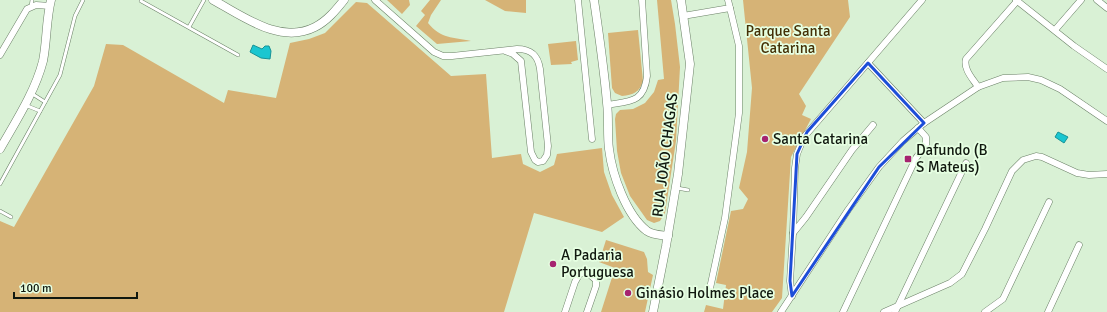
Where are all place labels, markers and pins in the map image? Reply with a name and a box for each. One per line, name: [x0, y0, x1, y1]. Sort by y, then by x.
place label: Santa Catarina: [773, 130, 868, 148]
marker: Santa Catarina: [760, 134, 770, 144]
place label: Dafundo (B S Mateus): [916, 141, 988, 176]
marker: Dafundo (B S Mateus): [903, 154, 913, 164]
place label: A Padaria Portuguesa: [561, 246, 634, 281]
marker: A Padaria Portuguesa: [548, 259, 558, 269]
place label: Ginásio Holmes Place: [636, 284, 774, 302]
marker: Ginásio Holmes Place: [623, 288, 633, 298]

